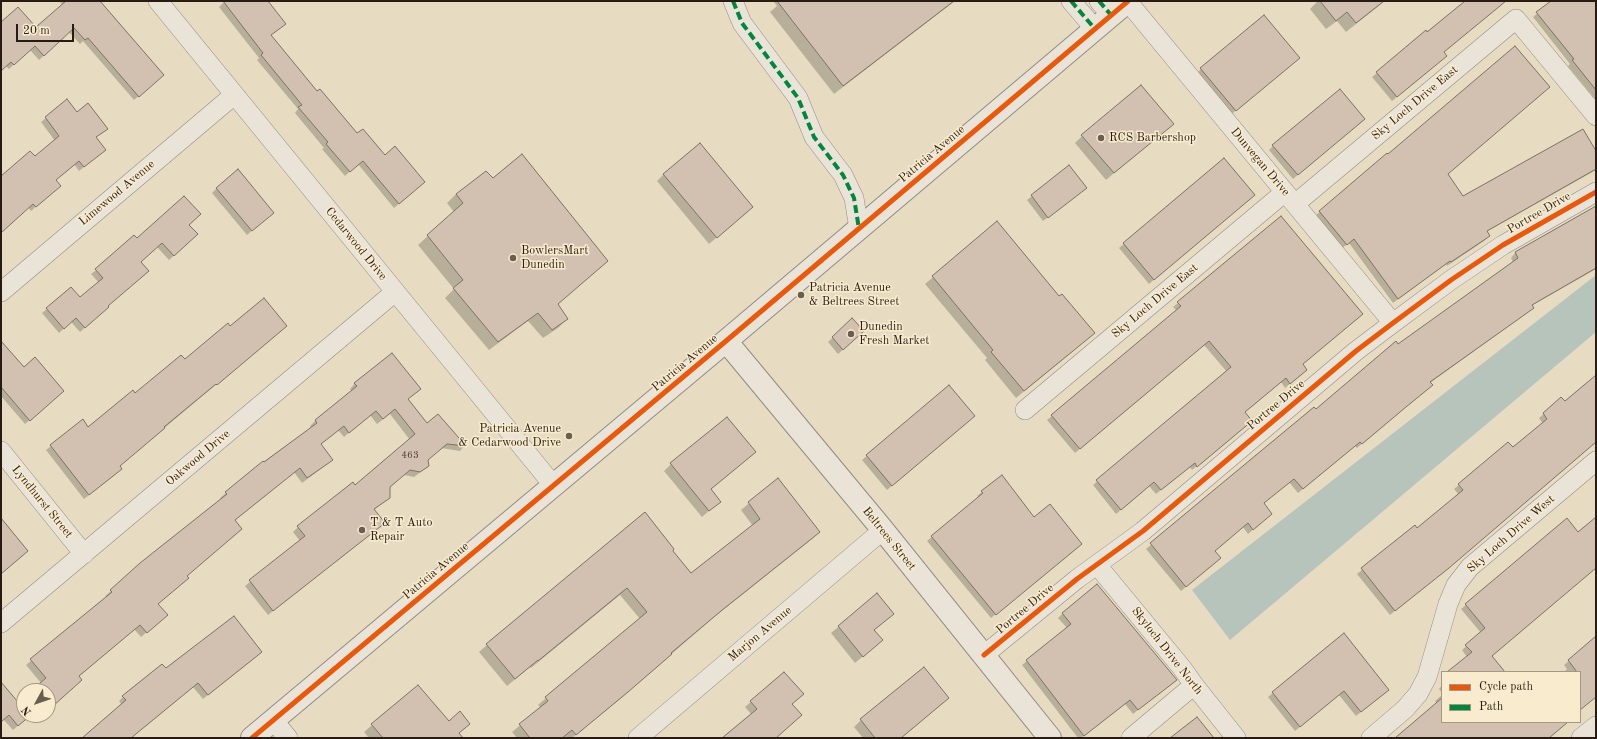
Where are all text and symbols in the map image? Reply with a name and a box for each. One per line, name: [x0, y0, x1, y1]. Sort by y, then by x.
scale bar: [18, 16, 76, 42]
text: 20 m: [23, 25, 50, 37]
street label: Sky Loch Drive East: [1369, 63, 1461, 143]
street label: Patricia Avenue: [896, 122, 968, 186]
street label: Dunvegan Drive: [1227, 125, 1293, 199]
place label: RCS Barbershop: [1109, 131, 1196, 145]
marker: RCS Barbershop: [1096, 133, 1106, 143]
street label: Limewood Avenue: [76, 157, 158, 229]
street label: Portree Drive: [1505, 189, 1573, 237]
street label: Cedarwood Drive: [322, 205, 390, 283]
place label: BowlersMart Dunedin: [521, 244, 588, 272]
marker: BowlersMart Dunedin: [508, 253, 518, 263]
street label: Sky Loch Drive East: [1109, 261, 1201, 341]
place label: Patricia Avenue & Beltrees Street: [809, 281, 899, 309]
marker: Patricia Avenue & Beltrees Street: [796, 290, 806, 300]
place label: Dunedin Fresh Market: [859, 320, 930, 348]
marker: Dunedin Fresh Market: [846, 329, 856, 339]
street label: Patricia Avenue: [649, 331, 721, 395]
street label: Portree Drive: [1244, 377, 1308, 433]
place label: Patricia Avenue & Cedarwood Drive: [458, 422, 561, 450]
street label: Oakwood Drive: [163, 427, 233, 489]
marker: Patricia Avenue & Cedarwood Drive: [564, 431, 574, 441]
house number: 463: [401, 449, 419, 461]
street label: Lyndhurst Street: [8, 463, 76, 541]
street label: Sky Loch Drive West: [1464, 492, 1558, 576]
street label: Beltrees Street: [859, 504, 919, 574]
place label: T & T Auto Repair: [370, 516, 432, 544]
marker: T & T Auto Repair: [357, 525, 367, 535]
street label: Patricia Avenue: [400, 539, 472, 603]
street label: Portree Drive: [993, 581, 1057, 637]
street label: Marjon Avenue: [725, 603, 795, 665]
street label: Skyloch Drive North: [1128, 604, 1206, 698]
legend: [1441, 671, 1581, 723]
text: Cycle path: [1479, 681, 1533, 693]
north arrow: [16, 683, 56, 723]
text: Path: [1479, 701, 1503, 713]
text: N: [20, 704, 34, 717]

